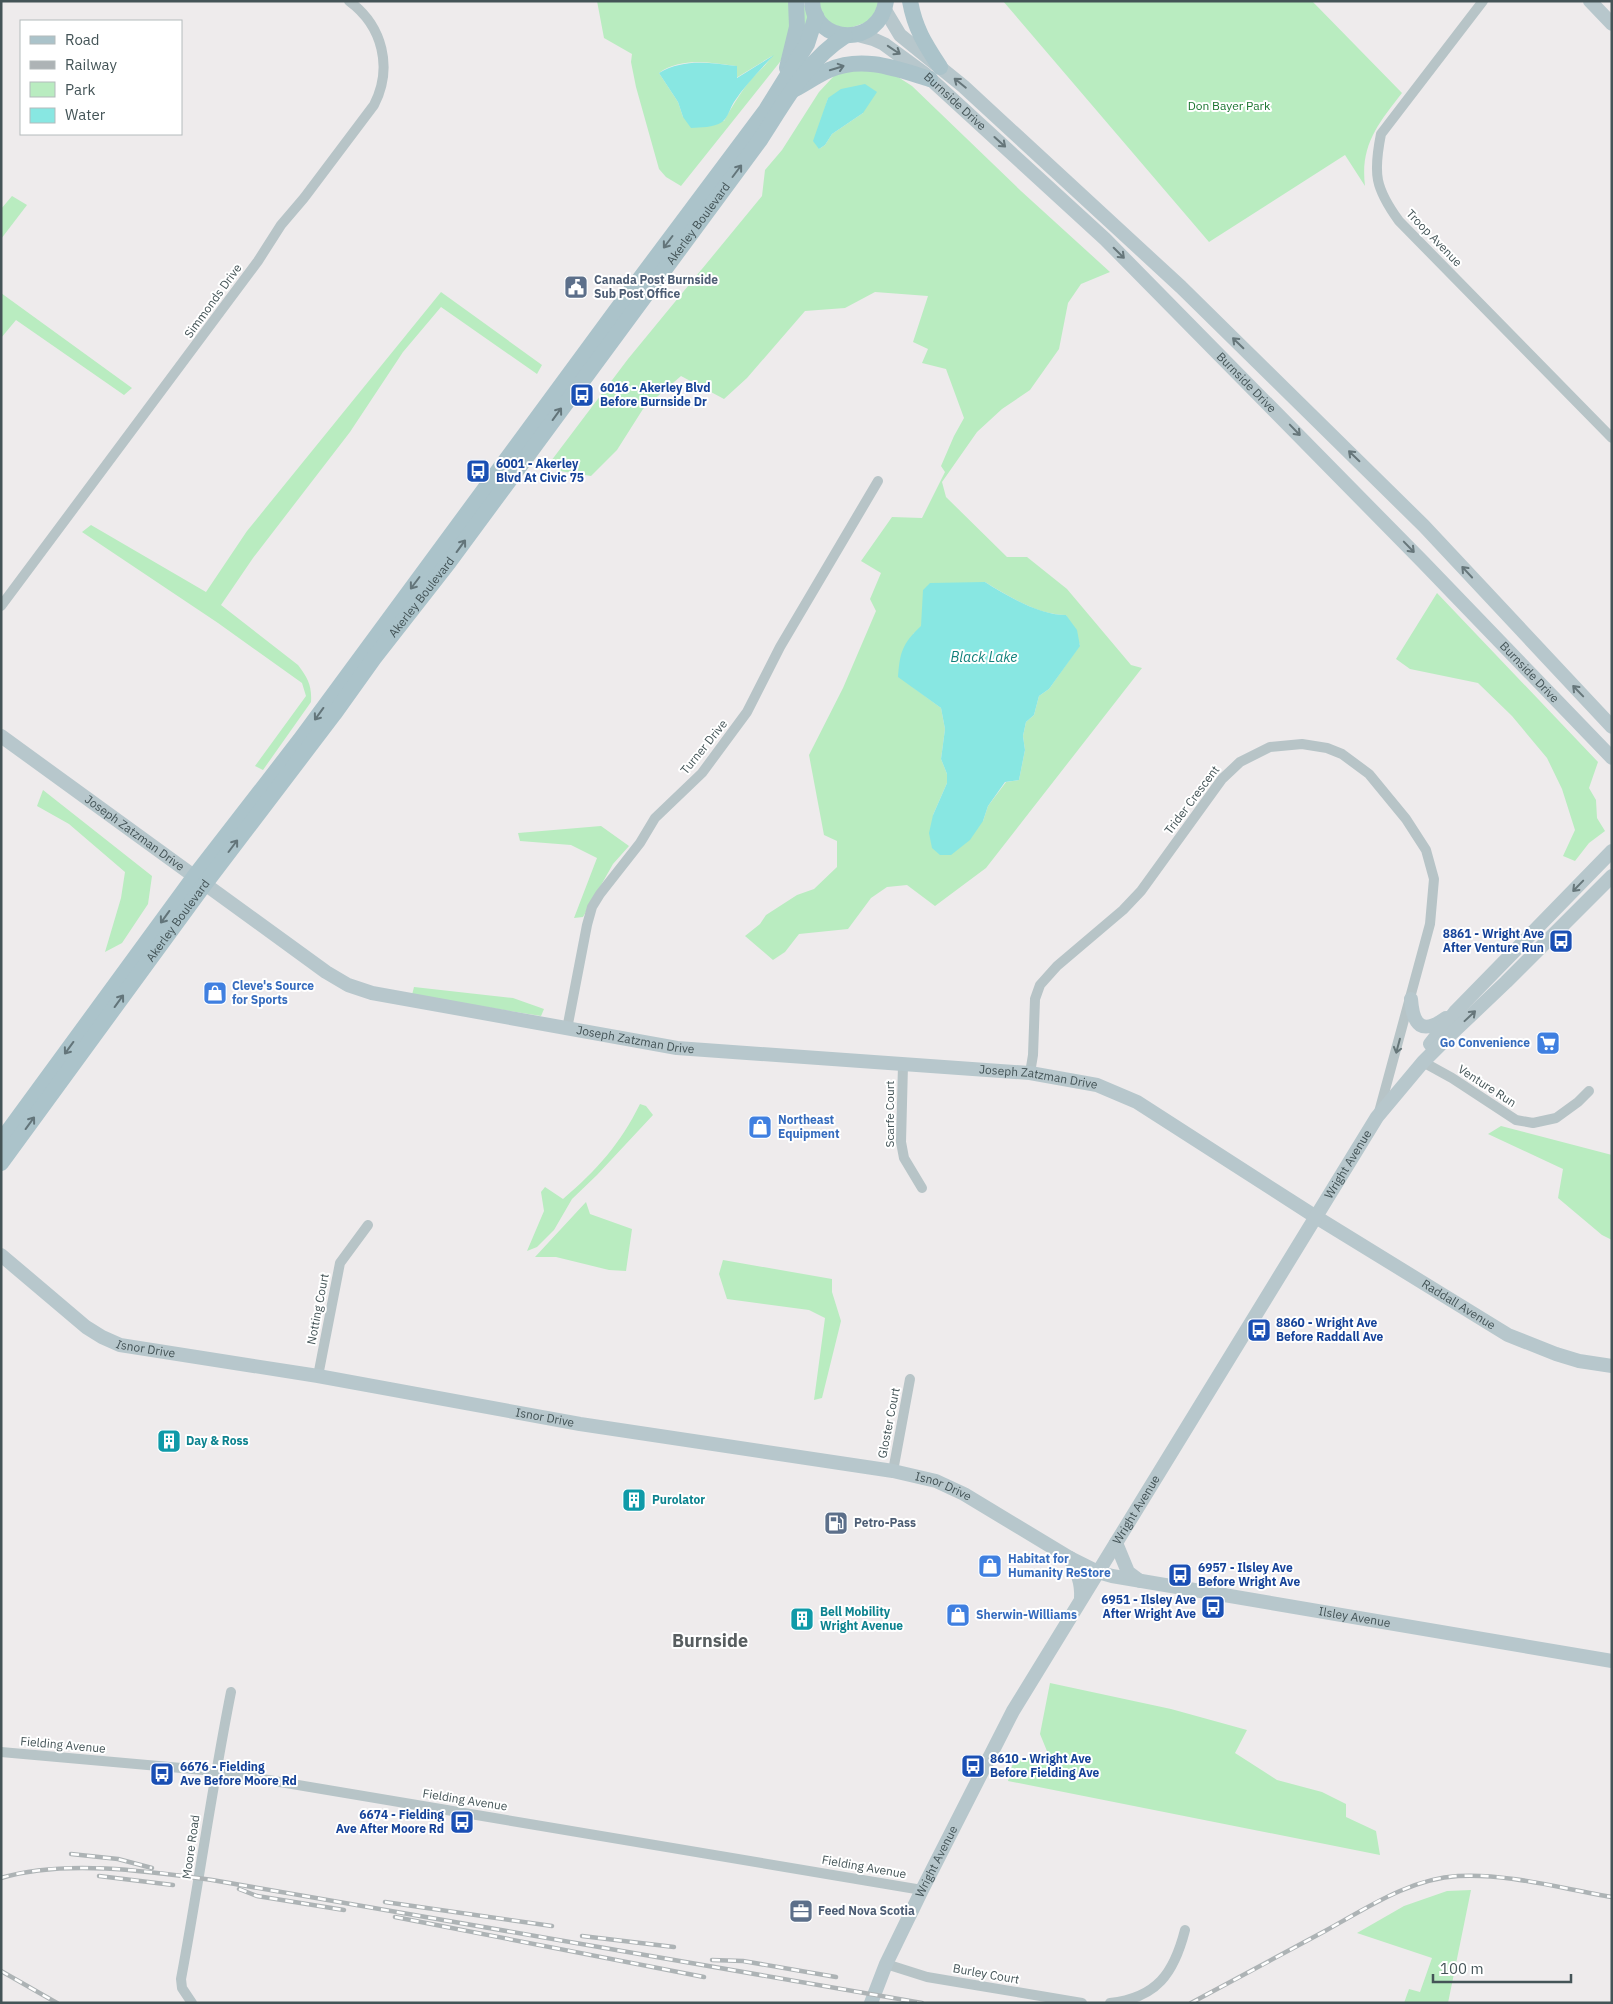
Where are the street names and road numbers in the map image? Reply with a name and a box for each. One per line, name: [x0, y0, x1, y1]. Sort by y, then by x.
street label: Burnside Drive: [921, 69, 990, 134]
street label: Akerley Boulevard: [663, 179, 733, 267]
street label: Troop Avenue: [1403, 206, 1466, 270]
street label: Simmonds Drive: [181, 260, 245, 341]
street label: Burnside Drive: [1214, 349, 1280, 416]
street label: Akerley Boulevard: [385, 554, 457, 640]
street label: Burnside Drive: [1497, 638, 1563, 706]
street label: Turner Drive: [677, 716, 730, 777]
street label: Trider Crescent: [1161, 762, 1222, 837]
street label: Joseph Zatzman Drive: [82, 791, 188, 874]
street label: Akerley Boulevard: [143, 876, 213, 964]
street label: Joseph Zatzman Drive: [575, 1022, 695, 1056]
street label: Joseph Zatzman Drive: [979, 1061, 1099, 1092]
street label: Venture Run: [1455, 1061, 1519, 1110]
street label: Scarfe Court: [882, 1081, 897, 1147]
street label: Wright Avenue: [1321, 1126, 1375, 1201]
street label: Notting Court: [303, 1272, 332, 1346]
street label: Raddall Avenue: [1419, 1276, 1499, 1333]
street label: Isnor Drive: [114, 1336, 177, 1361]
street label: Gloster Court: [874, 1386, 903, 1460]
street label: Isnor Drive: [514, 1404, 576, 1430]
street label: Isnor Drive: [914, 1468, 975, 1504]
street label: Wright Avenue: [1109, 1472, 1163, 1547]
street label: Ilsley Avenue: [1318, 1603, 1392, 1630]
street label: Fielding Avenue: [20, 1733, 107, 1756]
street label: Fielding Avenue: [422, 1785, 509, 1814]
street label: Moore Road: [179, 1814, 202, 1880]
street label: Wright Avenue: [912, 1823, 961, 1900]
street label: Fielding Avenue: [821, 1852, 908, 1881]
street label: Burley Court: [952, 1960, 1021, 1987]

